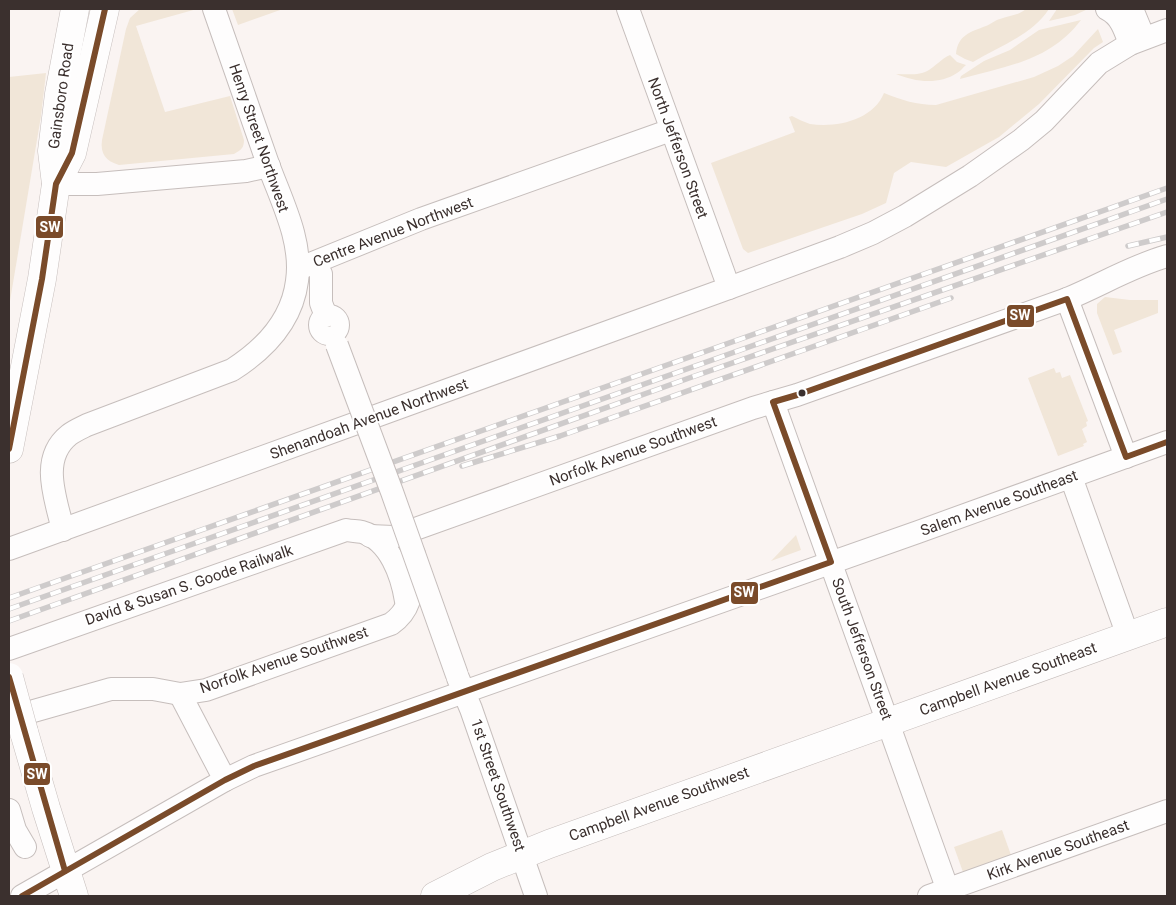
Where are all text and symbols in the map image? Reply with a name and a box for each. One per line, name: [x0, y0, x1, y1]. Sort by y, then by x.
street label: Gainsboro Road: [45, 42, 77, 150]
street label: Henry Street Northwest: [225, 61, 293, 215]
street label: North Jefferson Street: [644, 75, 712, 221]
street label: Centre Avenue Northwest: [310, 193, 476, 271]
line badge: SW: [35, 215, 64, 239]
text: SW: [40, 219, 61, 235]
line badge: SW: [1006, 304, 1035, 328]
text: SW: [1010, 307, 1031, 323]
street label: Shenandoah Avenue Northwest: [267, 375, 471, 463]
unlabelled marker: [797, 388, 807, 398]
street label: Norfolk Avenue Southwest: [547, 412, 719, 490]
street label: Salem Avenue Southeast: [918, 466, 1080, 540]
street label: David & Susan S. Goode Railwalk: [83, 541, 296, 629]
street label: South Jefferson Street: [828, 575, 896, 723]
line badge: SW: [730, 581, 759, 605]
text: SW: [734, 584, 755, 600]
street label: Norfolk Avenue Southwest: [198, 623, 371, 697]
street label: Campbell Avenue Southeast: [917, 638, 1099, 719]
street label: 1st Street Southwest: [467, 716, 529, 854]
line badge: SW: [23, 762, 51, 786]
street label: Campbell Avenue Southwest: [566, 763, 752, 845]
text: SW: [27, 766, 48, 782]
street label: Kirk Avenue Southeast: [984, 816, 1132, 884]

